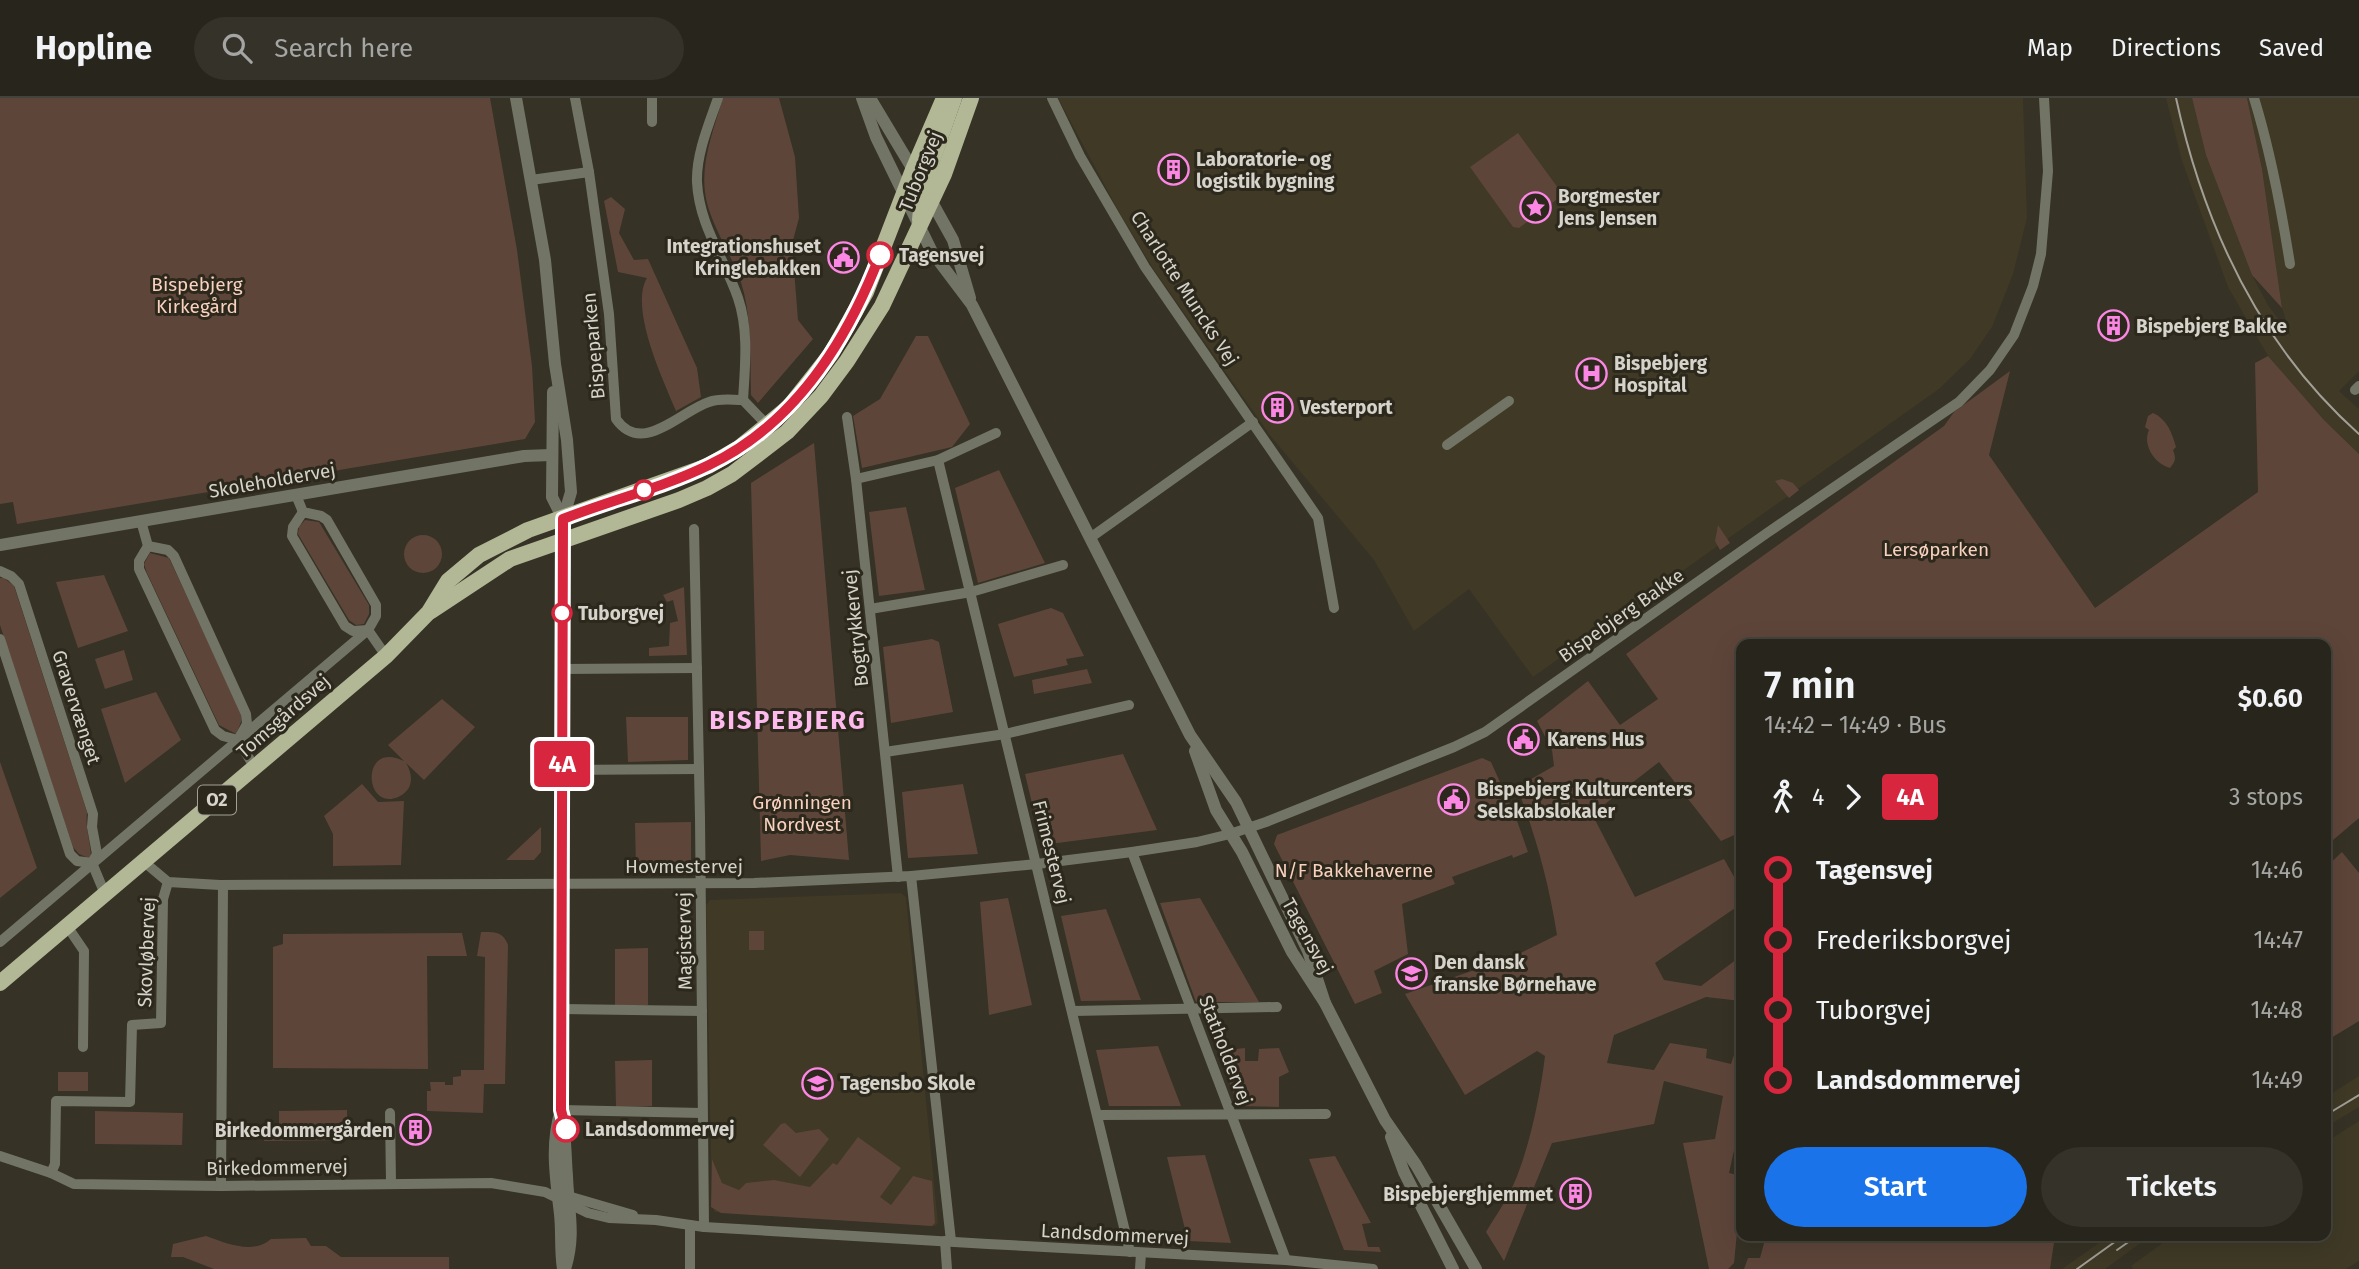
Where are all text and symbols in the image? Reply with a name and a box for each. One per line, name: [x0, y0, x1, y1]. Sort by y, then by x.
search box: [194, 17, 684, 80]
text: Hopline: [35, 28, 152, 68]
icon: search: [218, 29, 256, 67]
text: Search here: [274, 33, 413, 64]
text: Map: [2027, 34, 2073, 62]
text: Directions: [2111, 34, 2221, 62]
text: Saved: [2259, 34, 2324, 62]
street label: Tuborgvej: [894, 128, 947, 215]
place label: Laboratorie- og logistik bygning: [1196, 148, 1335, 193]
building icon: Laboratorie- og logistik bygning: [1156, 153, 1190, 187]
place label: Borgmester Jens Jensen: [1557, 185, 1660, 230]
place icon: Borgmester Jens Jensen: [1518, 190, 1552, 224]
street label: Charlotte Muncks Vej: [1126, 207, 1243, 370]
place label: Integrationshuset Kringlebakken: [666, 235, 822, 280]
public building icon: Integrationshuset Kringlebakken: [827, 240, 861, 274]
marker: Tagensvej: [867, 242, 893, 268]
place label: Tagensvej: [899, 244, 984, 267]
park label: Bispebjerg Kirkegård: [151, 273, 243, 318]
street label: Bispeparken: [577, 292, 610, 400]
building icon: Bispebjerg Bakke: [2096, 309, 2130, 343]
place label: Bispebjerg Bakke: [2136, 315, 2287, 338]
place label: Bispebjerg Hospital: [1614, 352, 1708, 397]
hospital icon: Bispebjerg Hospital: [1574, 357, 1608, 391]
building icon: Vesterport: [1260, 390, 1294, 424]
place label: Vesterport: [1299, 396, 1393, 419]
street label: Skoleholdervej: [207, 458, 337, 503]
unlabelled marker: [634, 480, 654, 500]
park label: Lersøparken: [1883, 538, 1989, 561]
street label: Bispebjerg Bakke: [1554, 564, 1688, 667]
street label: Bogtrykkervej: [838, 568, 873, 688]
place label: Tuborgvej: [578, 602, 664, 625]
marker: Tuborgvej: [552, 603, 572, 623]
street label: Gravervænget: [47, 647, 106, 767]
text: 7 min: [1764, 662, 1856, 708]
street label: Tomsgårdsvej: [232, 669, 335, 763]
text: $0.60: [2238, 683, 2303, 714]
district label: BISPEBJERG: [709, 705, 867, 736]
text: 14:42 – 14:49 · Bus: [1764, 711, 1946, 739]
public building icon: Karens Hus: [1507, 722, 1541, 756]
place label: Karens Hus: [1547, 728, 1644, 751]
line badge: 4A: [530, 741, 594, 787]
text: 4A: [548, 750, 576, 778]
place label: Bispebjerg Kulturcenters Selskabslokaler: [1477, 778, 1692, 823]
icon: walk: [1764, 778, 1802, 816]
icon: forward: [1834, 778, 1872, 816]
public building icon: Bispebjerg Kulturcenters Selskabslokaler: [1437, 783, 1471, 817]
text: 4: [1812, 783, 1824, 811]
text: 4A: [1896, 783, 1924, 811]
text: 3 stops: [2229, 783, 2303, 811]
road number: O2: [198, 786, 236, 814]
park label: Grønningen Nordvest: [752, 791, 852, 836]
street label: Frimestervej: [1028, 798, 1076, 906]
street label: Hovmestervej: [625, 855, 743, 878]
text: Tagensvej: [1816, 855, 1933, 886]
text: 14:46: [2251, 856, 2303, 884]
park label: N/F Bakkehaverne: [1275, 859, 1433, 882]
street label: Magistervej: [672, 892, 697, 990]
street label: Tagensvej: [1277, 894, 1338, 978]
street label: Skovløbervej: [133, 896, 160, 1008]
text: Frederiksborgvej: [1816, 925, 2012, 956]
text: 14:47: [2254, 926, 2303, 954]
place label: Den dansk franske Børnehave: [1434, 951, 1597, 996]
school or university icon: Den dansk franske Børnehave: [1394, 956, 1428, 990]
street label: Statholdervej: [1194, 992, 1257, 1108]
text: Tuborgvej: [1816, 995, 1931, 1026]
text: 14:48: [2250, 996, 2303, 1024]
text: Landsdommervej: [1816, 1065, 2021, 1096]
school or university icon: Tagensbo Skole: [800, 1066, 834, 1100]
text: 14:49: [2252, 1066, 2303, 1094]
place label: Tagensbo Skole: [840, 1072, 975, 1095]
building icon: Birkedommergården: [399, 1113, 433, 1147]
marker: Landsdommervej: [553, 1116, 579, 1142]
place label: Landsdommervej: [585, 1118, 735, 1141]
place label: Birkedommergården: [215, 1119, 393, 1142]
button: Start: [1764, 1147, 2027, 1227]
button: Tickets: [2041, 1147, 2303, 1227]
street label: Birkedommervej: [206, 1155, 348, 1180]
building icon: Bispebjerghjemmet: [1559, 1177, 1593, 1211]
place label: Bispebjerghjemmet: [1383, 1183, 1554, 1206]
street label: Landsdommervej: [1040, 1219, 1190, 1250]

